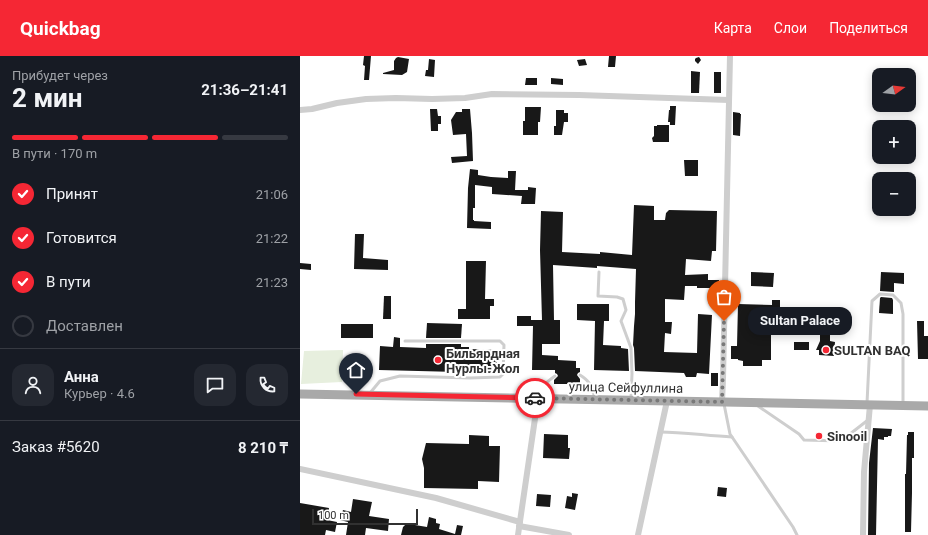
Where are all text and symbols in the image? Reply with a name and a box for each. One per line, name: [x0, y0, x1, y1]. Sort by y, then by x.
text: Quickbag: [20, 17, 101, 40]
text: Карта: [714, 20, 752, 36]
text: Слои: [774, 20, 807, 36]
text: Поделиться: [829, 20, 908, 36]
text: Прибудет через: [12, 68, 108, 83]
north arrow: [872, 68, 916, 112]
map controls: [872, 68, 916, 216]
text: 21:36–21:41: [201, 81, 288, 99]
text: 2 мин: [12, 83, 83, 113]
button: +: [872, 120, 916, 164]
text: В пути · 170 m: [12, 146, 97, 161]
button: −: [872, 172, 916, 216]
icon: check: [12, 183, 34, 205]
text: Принят: [46, 185, 98, 203]
text: 21:06: [256, 187, 288, 202]
icon: check: [12, 227, 34, 249]
text: Готовится: [46, 229, 117, 247]
text: 21:22: [256, 231, 288, 246]
icon: check: [12, 271, 34, 293]
text: В пути: [46, 273, 91, 291]
text: 21:23: [256, 275, 288, 290]
pin: [707, 280, 741, 321]
icon: bag: [713, 286, 735, 308]
callout: Sultan Palace: [748, 307, 852, 335]
text: Sultan Palace: [760, 313, 840, 328]
text: Доставлен: [46, 317, 123, 335]
place label: SULTAN BAQ: [834, 343, 911, 358]
marker: SULTAN BAQ: [821, 345, 831, 355]
place label: Бильярдная Нурлы-Жол: [446, 346, 520, 376]
pin: [339, 353, 373, 394]
marker: Бильярдная Нурлы-Жол: [433, 355, 443, 365]
icon: home: [345, 359, 367, 381]
button: person: [12, 364, 54, 406]
button: chat: [194, 364, 236, 406]
button: phone: [246, 364, 288, 406]
text: Анна: [64, 368, 99, 386]
courier: [515, 378, 555, 418]
street label: улица Сейфуллина: [569, 379, 683, 396]
text: Курьер · 4.6: [64, 386, 135, 401]
icon: car: [524, 387, 546, 409]
place label: Sinooil: [827, 429, 867, 444]
marker: Sinooil: [814, 431, 824, 441]
text: Заказ #5620: [12, 438, 100, 456]
text: 8 210 ₸: [238, 439, 288, 457]
scale bar: [312, 507, 418, 526]
text: 100 m: [318, 509, 349, 522]

